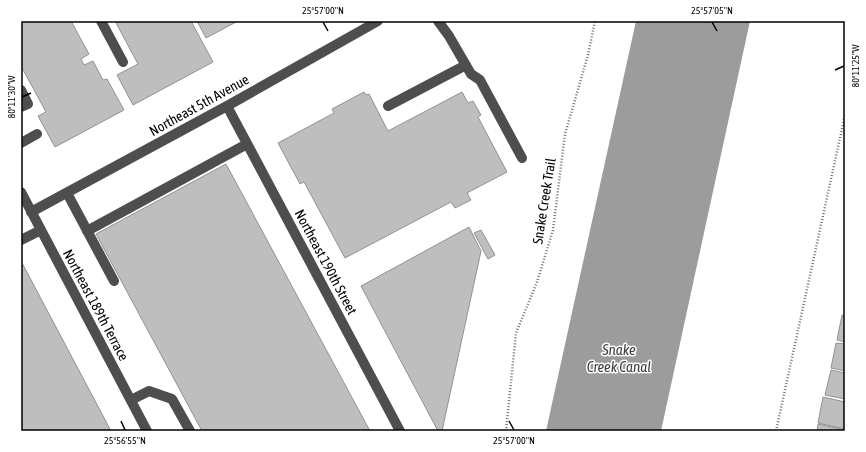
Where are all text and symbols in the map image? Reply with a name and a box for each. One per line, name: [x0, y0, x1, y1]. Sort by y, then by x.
text: 25°57'00"N: [302, 5, 344, 16]
text: 25°57'05"N: [691, 5, 733, 16]
text: 80°11'25"W: [850, 44, 861, 88]
street label: Northeast 5th Avenue: [146, 71, 252, 139]
text: 80°11'30"W: [6, 75, 17, 119]
street label: Snake Creek Trail: [529, 156, 559, 245]
street label: Northeast 190th Street: [292, 207, 360, 317]
street label: Northeast 189th Terrace: [60, 247, 132, 363]
water label: Snake Creek Canal: [587, 341, 651, 375]
text: 25°56'55"N: [104, 435, 146, 446]
text: 25°57'00"N: [493, 435, 535, 446]

